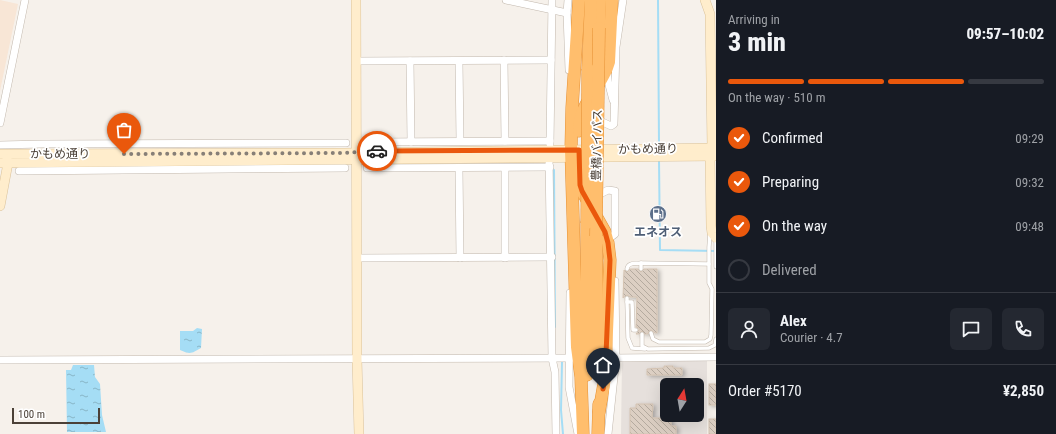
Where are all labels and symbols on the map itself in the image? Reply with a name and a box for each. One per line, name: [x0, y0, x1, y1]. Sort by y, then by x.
street label: 豊橋バイパス: [589, 109, 605, 181]
pin: [107, 113, 141, 154]
courier: [357, 131, 397, 171]
street label: かもめ通り: [618, 141, 678, 157]
street label: かもめ通り: [30, 147, 90, 161]
fuel station icon: エネオス: [648, 204, 668, 224]
place label: エネオス: [634, 225, 682, 239]
pin: [586, 348, 620, 389]
north arrow: [660, 378, 704, 422]
scale bar: [12, 406, 100, 425]

